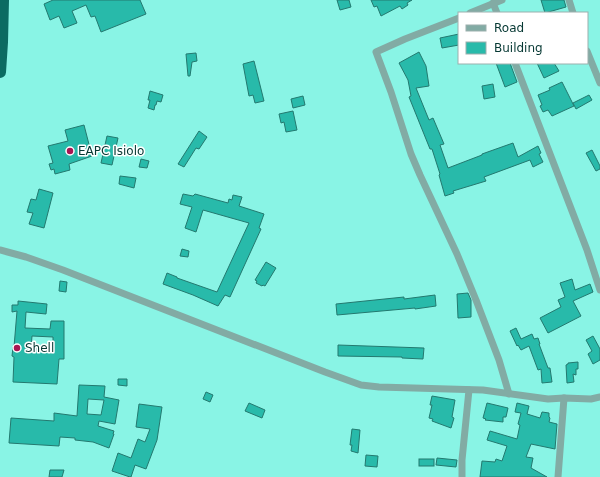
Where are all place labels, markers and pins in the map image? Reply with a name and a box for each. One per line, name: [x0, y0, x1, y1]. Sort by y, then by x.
place label: EAPC Isiolo: [78, 144, 144, 158]
marker: EAPC Isiolo: [65, 146, 75, 156]
place label: Shell: [25, 341, 54, 355]
marker: Shell: [12, 343, 22, 353]

